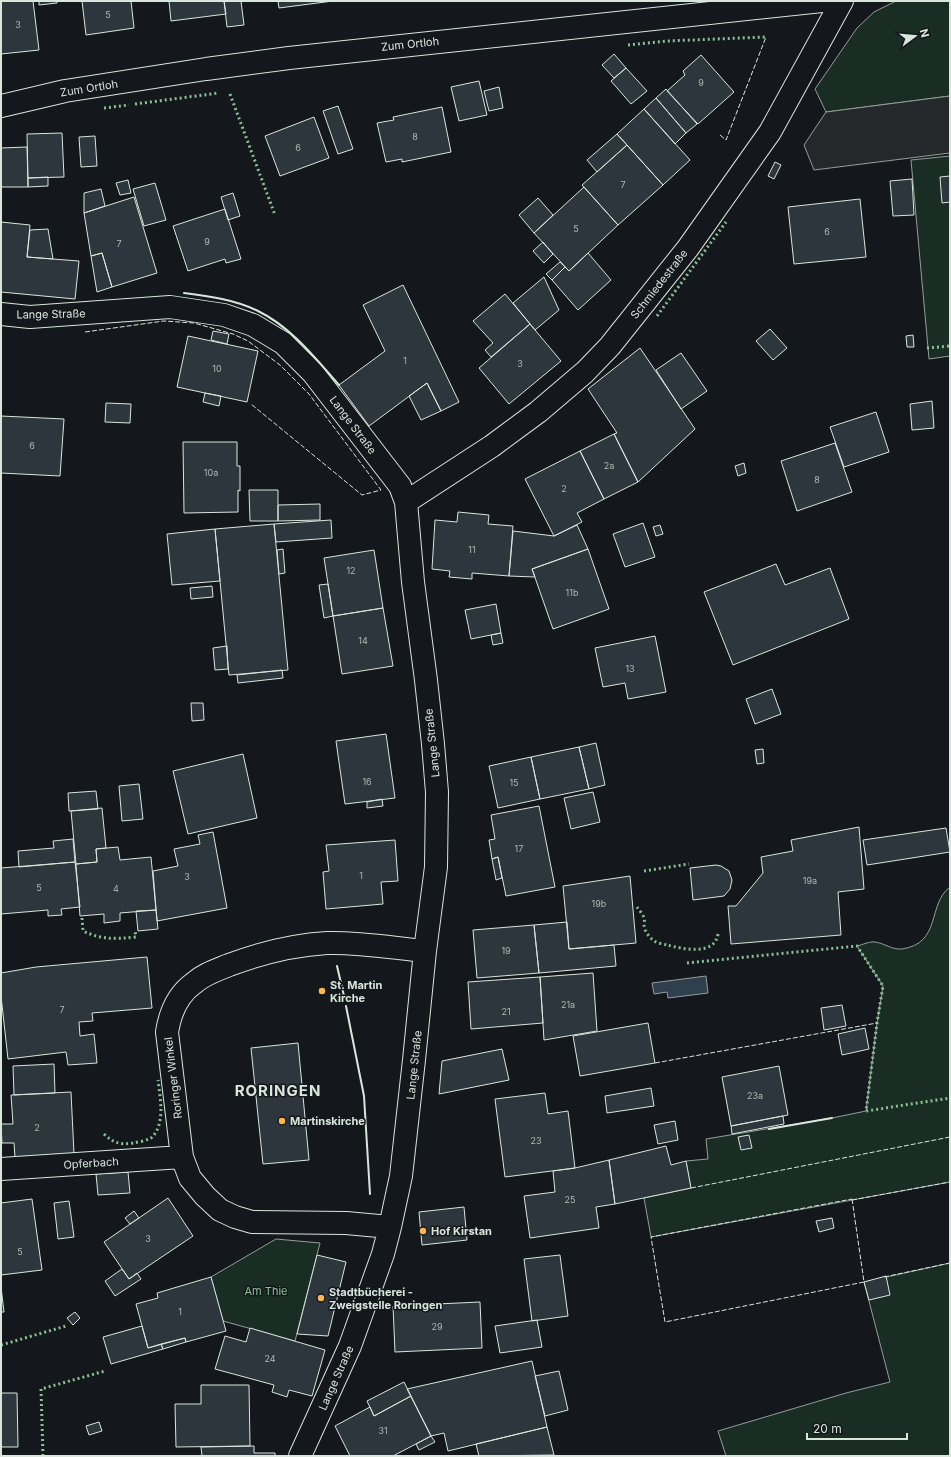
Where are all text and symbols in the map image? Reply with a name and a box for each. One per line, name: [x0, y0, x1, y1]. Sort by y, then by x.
house number: 5: [105, 9, 111, 20]
north arrow: [895, 16, 935, 56]
house number: 3: [15, 19, 21, 30]
text: N: [917, 27, 932, 39]
street label: Zum Ortloh: [380, 34, 440, 54]
street label: Zum Ortloh: [59, 77, 119, 99]
house number: 9: [698, 77, 704, 88]
house number: 8: [412, 131, 418, 142]
house number: 6: [295, 142, 301, 153]
house number: 7: [620, 179, 626, 190]
house number: 5: [573, 223, 579, 234]
house number: 6: [824, 226, 830, 237]
house number: 9: [204, 236, 210, 247]
house number: 7: [116, 238, 122, 249]
street label: Schmiedestraße: [627, 246, 691, 322]
street label: Lange Straße: [16, 306, 86, 322]
house number: 1: [403, 355, 407, 366]
house number: 3: [517, 358, 523, 369]
house number: 10: [212, 363, 222, 374]
street label: Lange Straße: [327, 393, 379, 457]
house number: 6: [29, 440, 35, 451]
house number: 2a: [604, 460, 614, 471]
house number: 10a: [204, 467, 218, 478]
house number: 8: [814, 474, 820, 485]
house number: 2: [561, 483, 567, 494]
house number: 11: [468, 544, 476, 555]
house number: 12: [346, 565, 356, 576]
house number: 11b: [566, 587, 579, 598]
house number: 14: [358, 635, 368, 646]
house number: 13: [625, 663, 635, 674]
street label: Lange Straße: [421, 708, 443, 778]
house number: 16: [362, 776, 372, 787]
house number: 15: [509, 777, 519, 788]
house number: 17: [515, 843, 523, 854]
house number: 1: [359, 870, 363, 881]
house number: 3: [184, 871, 190, 882]
house number: 19a: [803, 875, 817, 886]
house number: 5: [36, 882, 42, 893]
house number: 4: [113, 883, 119, 894]
house number: 19b: [592, 898, 607, 909]
house number: 19: [501, 945, 511, 956]
place label: St. Martin Kirche: [330, 978, 383, 1005]
marker: St. Martin Kirche: [317, 986, 327, 996]
house number: 21a: [561, 999, 575, 1010]
house number: 7: [59, 1004, 65, 1015]
house number: 21: [501, 1006, 511, 1017]
street label: Lange Straße: [403, 1030, 425, 1100]
street label: Roringer Winkel: [161, 1036, 185, 1120]
district label: RORINGEN: [235, 1081, 321, 1100]
house number: 23a: [747, 1090, 763, 1101]
place label: Martinskirche: [290, 1114, 365, 1128]
marker: Martinskirche: [277, 1116, 287, 1126]
house number: 2: [34, 1122, 40, 1133]
house number: 23: [530, 1135, 542, 1146]
street label: Opferbach: [63, 1154, 119, 1172]
house number: 25: [565, 1194, 575, 1205]
place label: Hof Kirstan: [431, 1224, 492, 1238]
marker: Hof Kirstan: [418, 1226, 428, 1236]
house number: 3: [145, 1233, 151, 1244]
house number: 5: [17, 1246, 23, 1257]
park label: Am Thie: [244, 1284, 288, 1298]
place label: Stadtbücherei - Zweigstelle Roringen: [329, 1285, 442, 1312]
marker: Stadtbücherei - Zweigstelle Roringen: [316, 1293, 326, 1303]
house number: 1: [178, 1306, 182, 1317]
house number: 29: [431, 1321, 443, 1332]
street label: Lange Straße: [316, 1343, 356, 1413]
house number: 24: [264, 1353, 276, 1364]
scale bar: [807, 1415, 907, 1441]
text: 20 m: [813, 1421, 842, 1436]
house number: 31: [378, 1425, 388, 1436]

